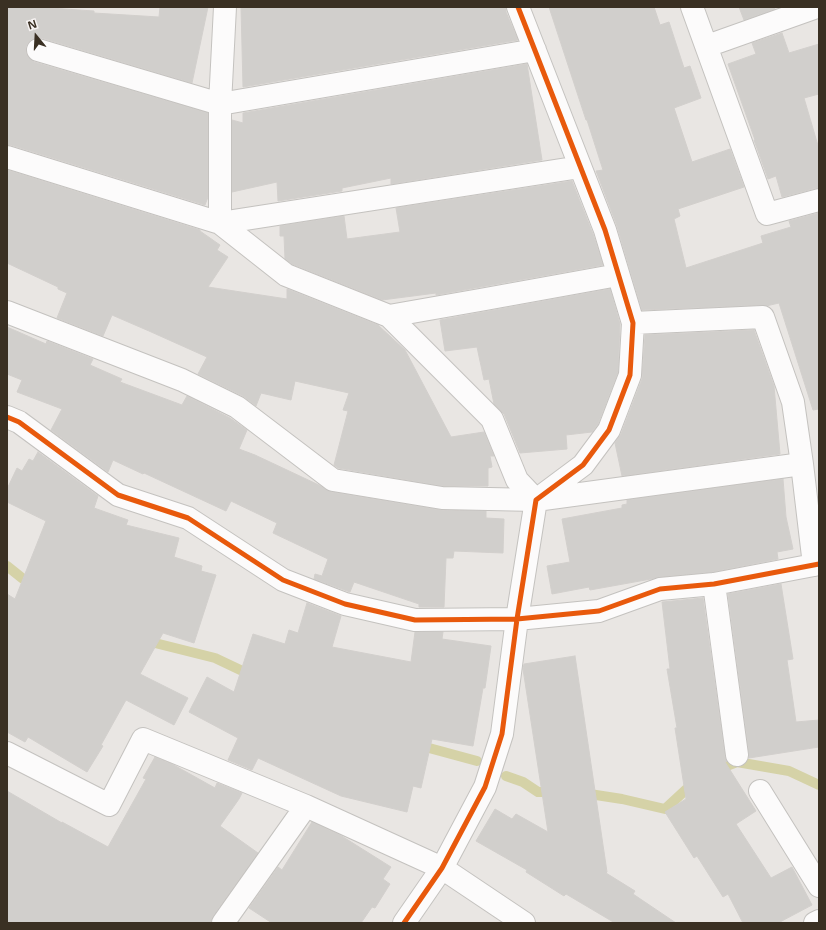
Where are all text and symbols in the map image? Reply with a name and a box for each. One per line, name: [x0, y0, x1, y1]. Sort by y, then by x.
north arrow: [16, 16, 56, 56]
text: N: [26, 16, 39, 33]

